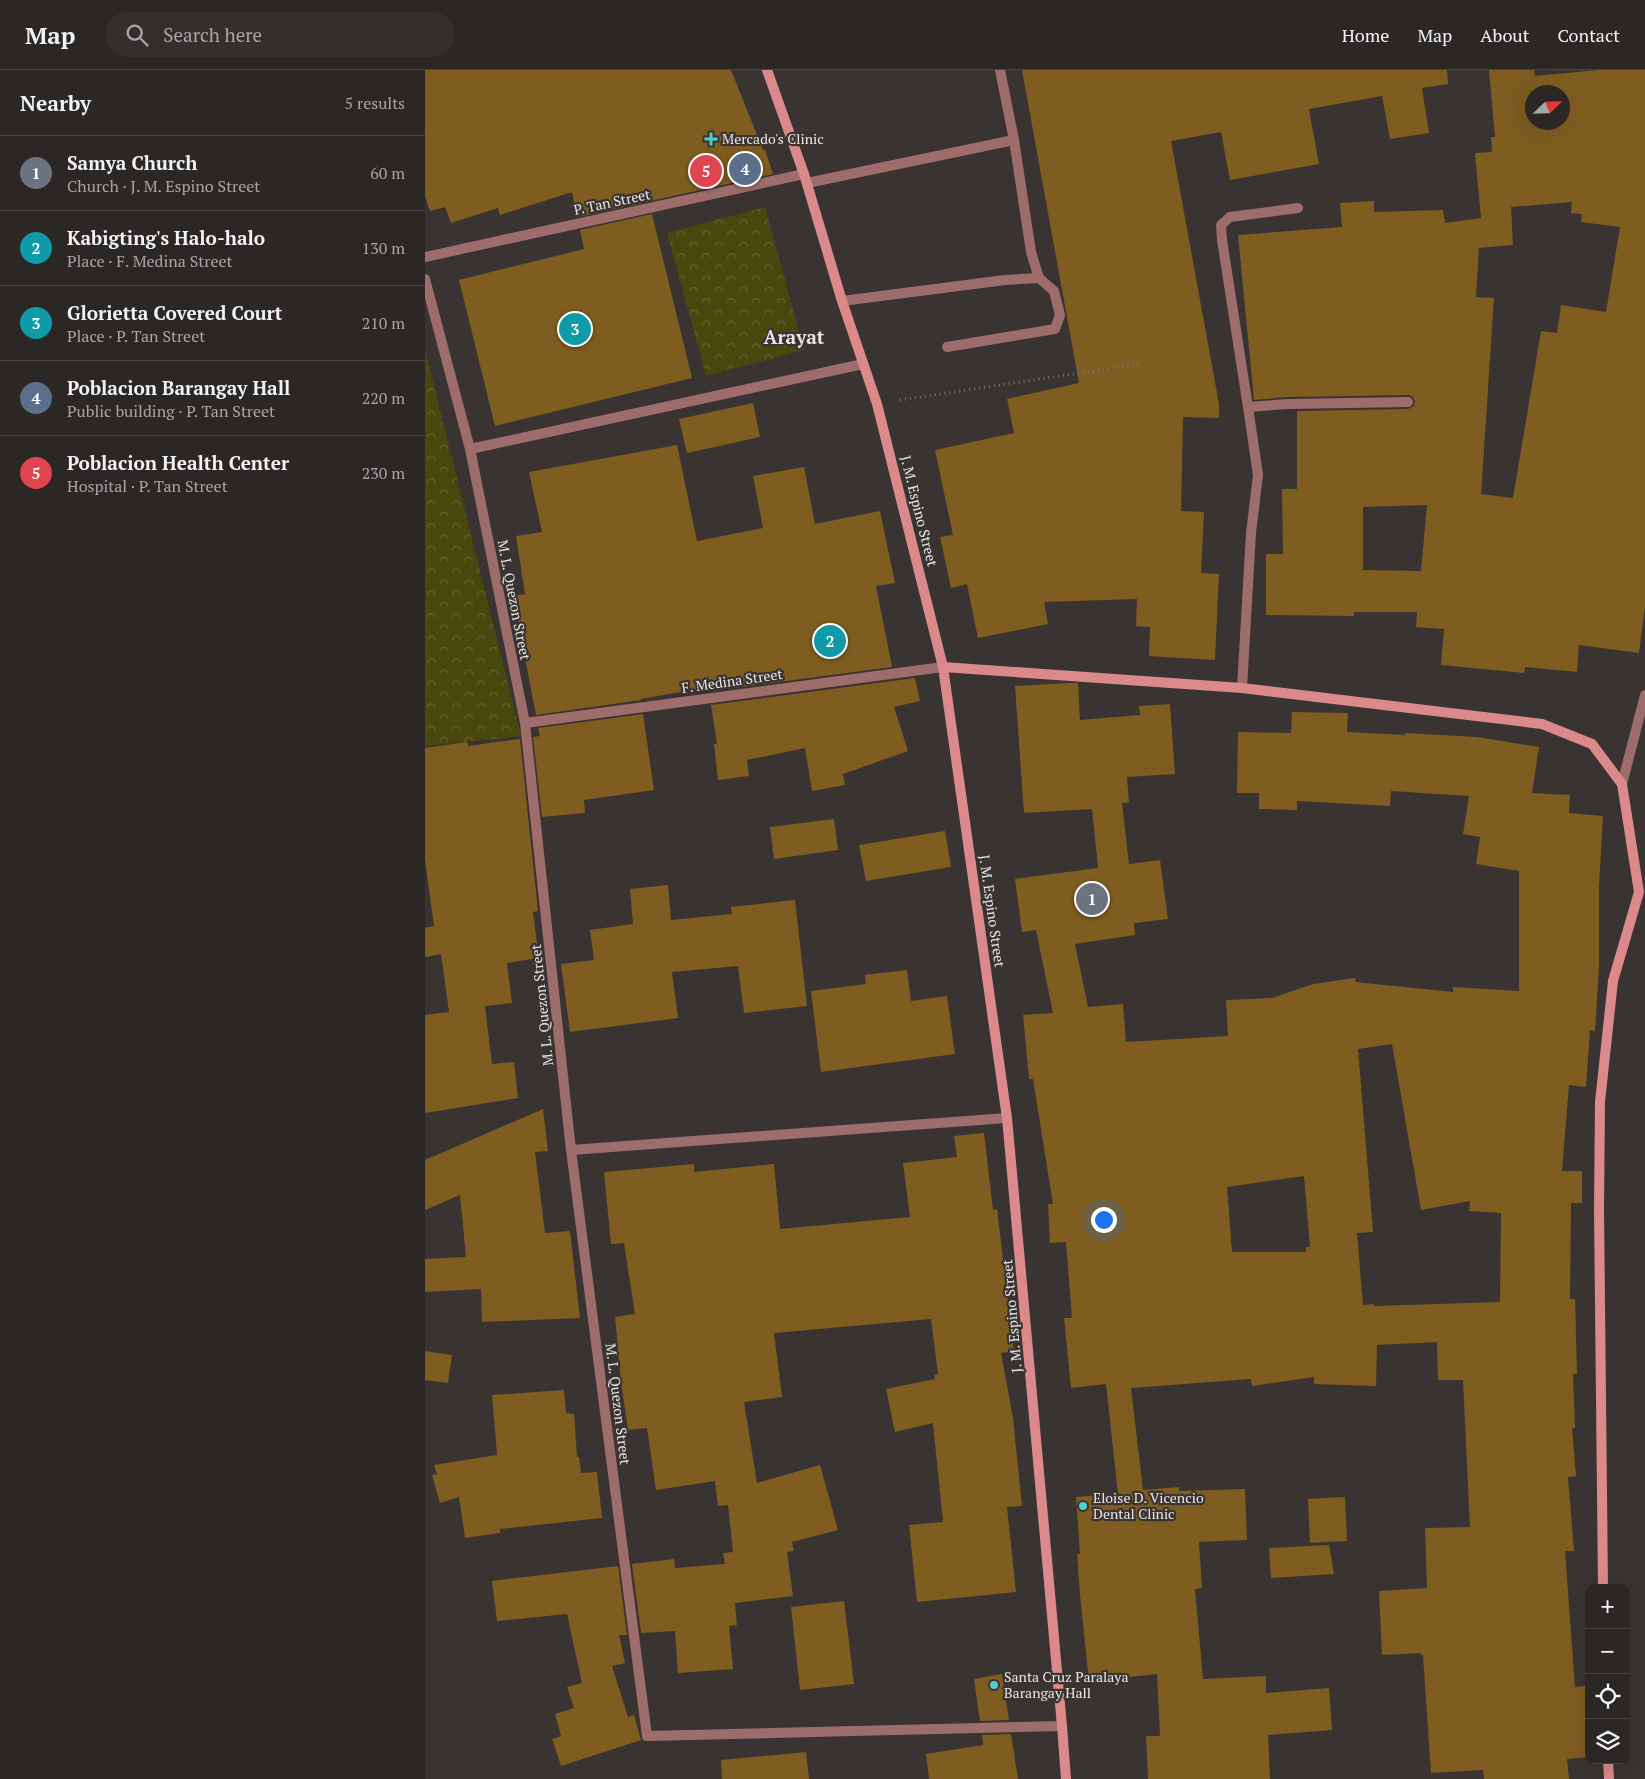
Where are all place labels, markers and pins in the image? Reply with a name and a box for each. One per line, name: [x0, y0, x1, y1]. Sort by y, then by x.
place label: Mercado's Clinic: [722, 129, 824, 148]
marker: Mercado's Clinic: [704, 132, 718, 146]
pin: 4: [729, 150, 761, 188]
pin: 5: [690, 152, 722, 190]
pin: 3: [559, 310, 591, 348]
pin: 2: [814, 622, 846, 660]
pin: 1: [1076, 880, 1108, 918]
place label: Eloise D. Vicencio Dental Clinic: [1093, 1488, 1204, 1523]
marker: Eloise D. Vicencio Dental Clinic: [1077, 1500, 1089, 1512]
place label: Santa Cruz Paralaya Barangay Hall: [1004, 1667, 1129, 1702]
marker: Santa Cruz Paralaya Barangay Hall: [988, 1679, 1000, 1691]

